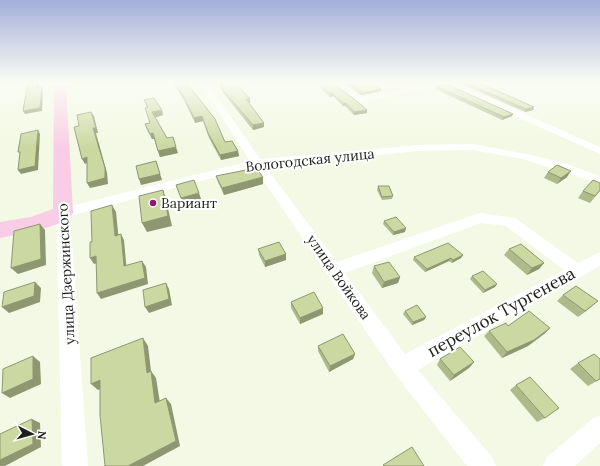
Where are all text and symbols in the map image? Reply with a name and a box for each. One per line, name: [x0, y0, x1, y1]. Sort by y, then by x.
street label: Вологодская улица: [245, 144, 375, 176]
place label: Вариант: [161, 194, 217, 212]
marker: Вариант: [148, 198, 158, 208]
street label: улица Дзержинского: [53, 203, 79, 345]
street label: улица Войкова: [303, 231, 375, 323]
street label: переулок Тургенева: [423, 262, 579, 362]
north arrow: [12, 414, 52, 454]
text: N: [34, 430, 49, 440]

